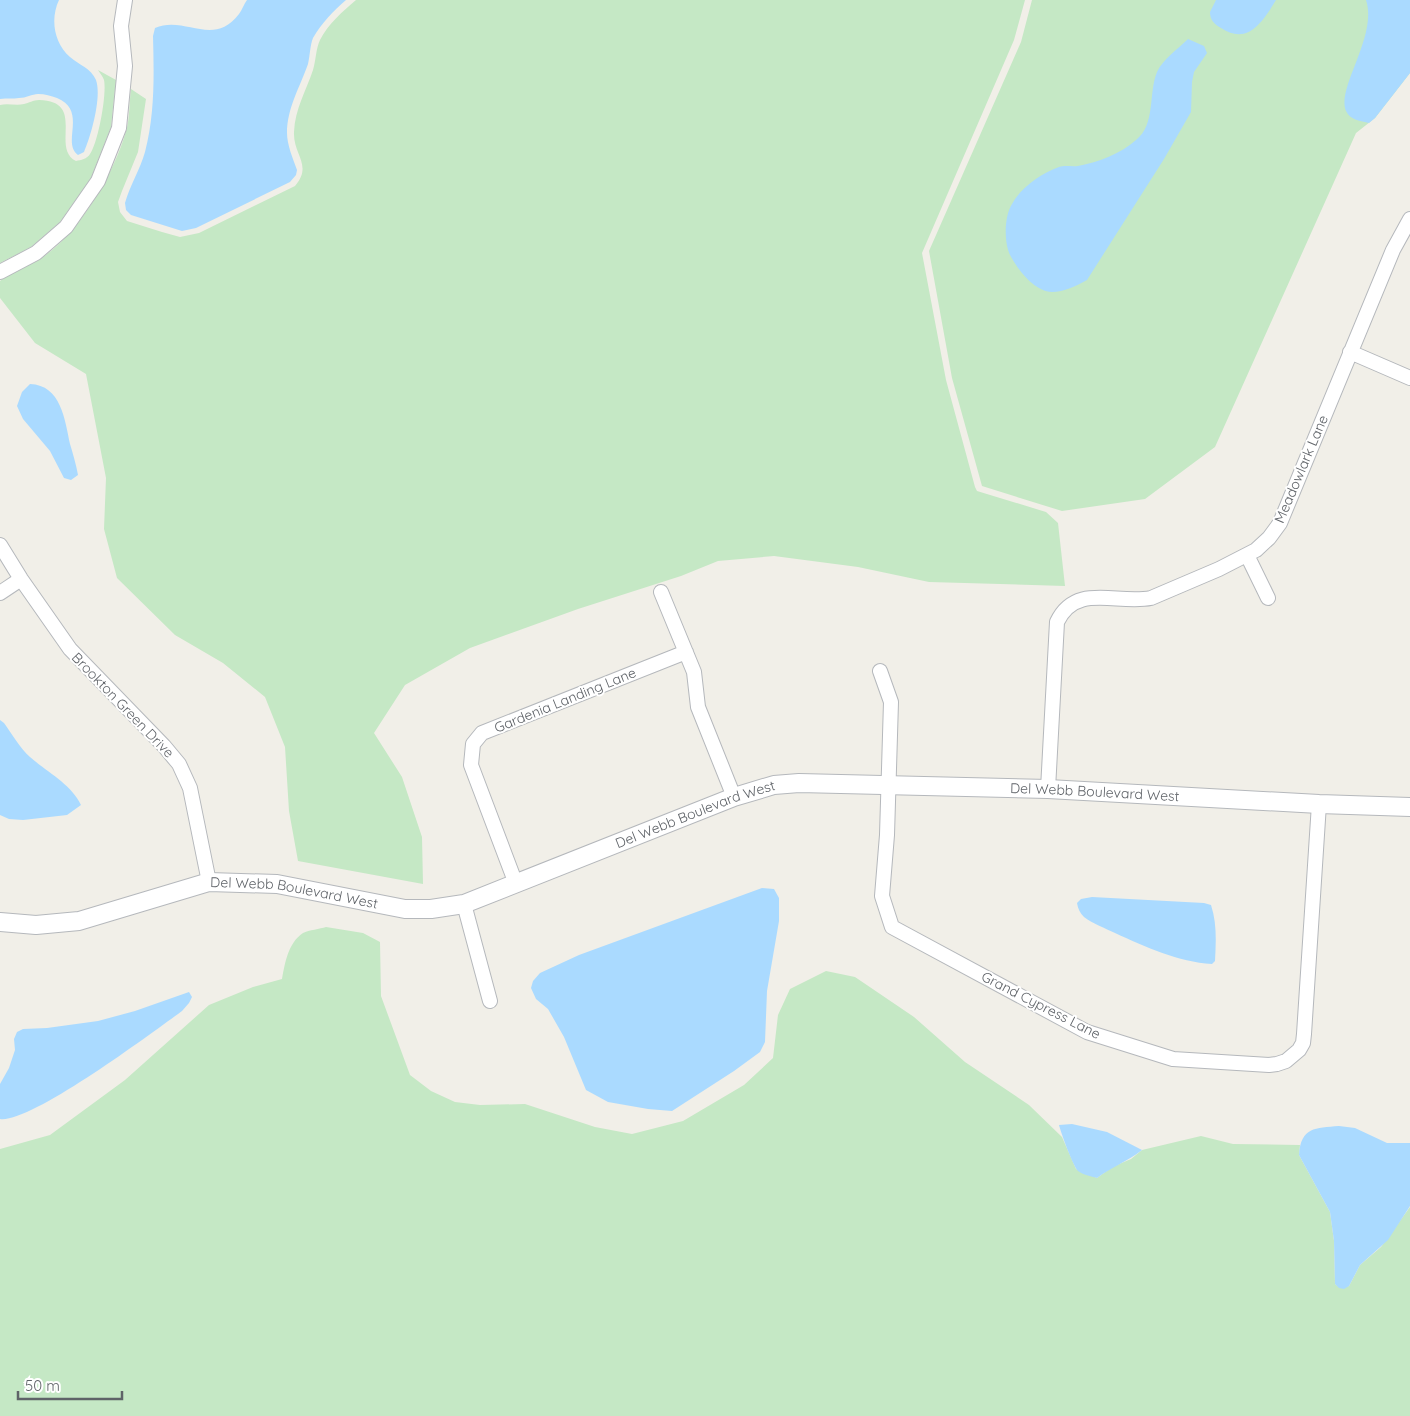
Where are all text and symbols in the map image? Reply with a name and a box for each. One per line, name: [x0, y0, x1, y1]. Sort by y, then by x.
street label: Meadowlark Lane: [1270, 412, 1332, 526]
street label: Brookton Green Drive: [68, 648, 178, 762]
street label: Gardenia Landing Lane: [491, 663, 639, 737]
street label: Del Webb Boulevard West: [613, 776, 778, 852]
street label: Del Webb Boulevard West: [1010, 779, 1180, 805]
street label: Del Webb Boulevard West: [210, 873, 380, 913]
street label: Grand Cypress Lane: [978, 967, 1104, 1043]
scale bar: [18, 1368, 121, 1400]
text: 50 m: [25, 1376, 60, 1395]

